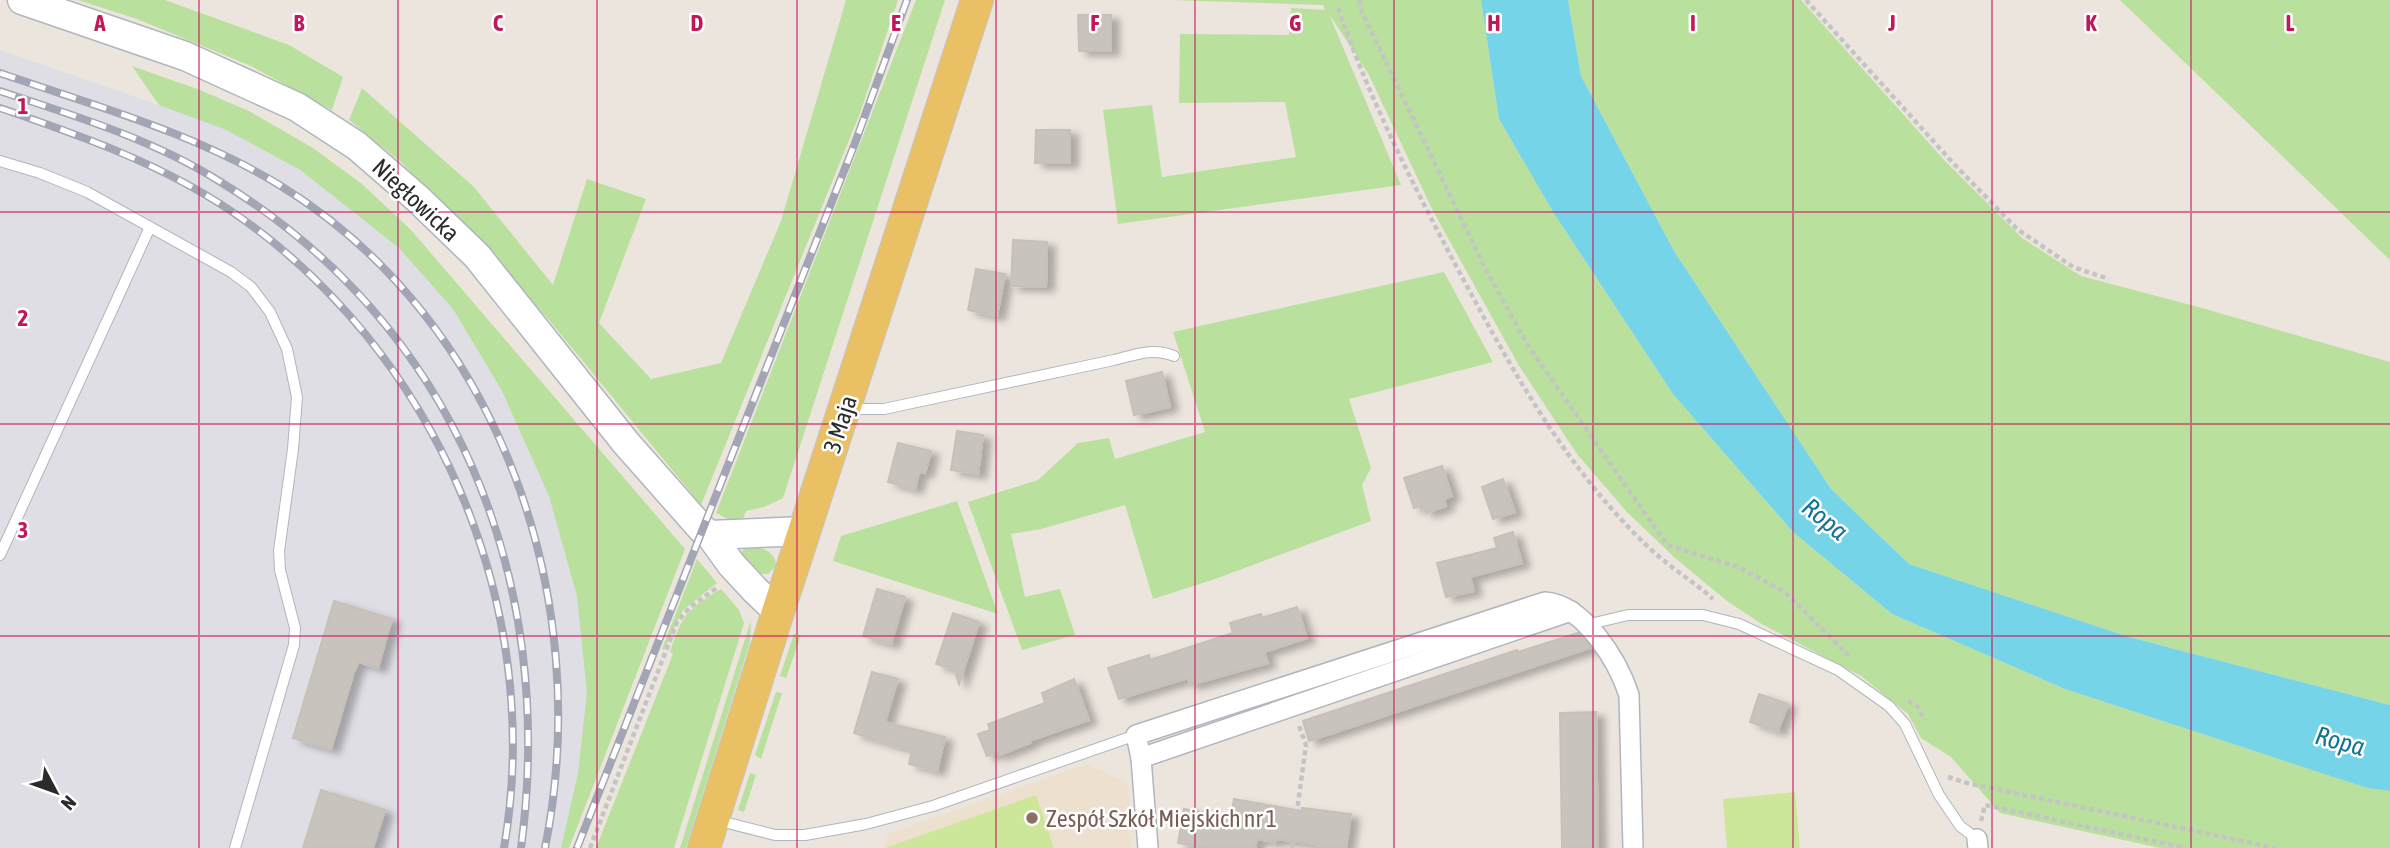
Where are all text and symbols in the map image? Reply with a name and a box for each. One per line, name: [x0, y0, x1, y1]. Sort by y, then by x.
text: A: [93, 10, 106, 36]
text: B: [294, 10, 305, 36]
text: C: [493, 10, 504, 36]
text: D: [691, 10, 704, 36]
text: E: [891, 10, 901, 36]
text: F: [1090, 10, 1100, 36]
text: G: [1289, 10, 1301, 36]
text: H: [1487, 10, 1501, 36]
text: I: [1690, 10, 1696, 36]
text: J: [1887, 10, 1896, 36]
text: K: [2085, 10, 2097, 36]
text: L: [2286, 10, 2295, 36]
text: 1: [18, 93, 29, 119]
street label: Niegłowicka: [367, 153, 465, 247]
text: 2: [18, 305, 28, 331]
street label: 3 Maja: [818, 392, 862, 456]
water label: Ropa: [1796, 492, 1854, 546]
text: 3: [18, 517, 28, 543]
water label: Ropa: [2312, 720, 2368, 762]
north arrow: [21, 757, 91, 827]
text: N: [57, 792, 81, 815]
place label: Zespół Szkół Miejskich nr 1: [1046, 805, 1277, 832]
marker: Zespół Szkół Miejskich nr 1: [1024, 810, 1040, 826]

